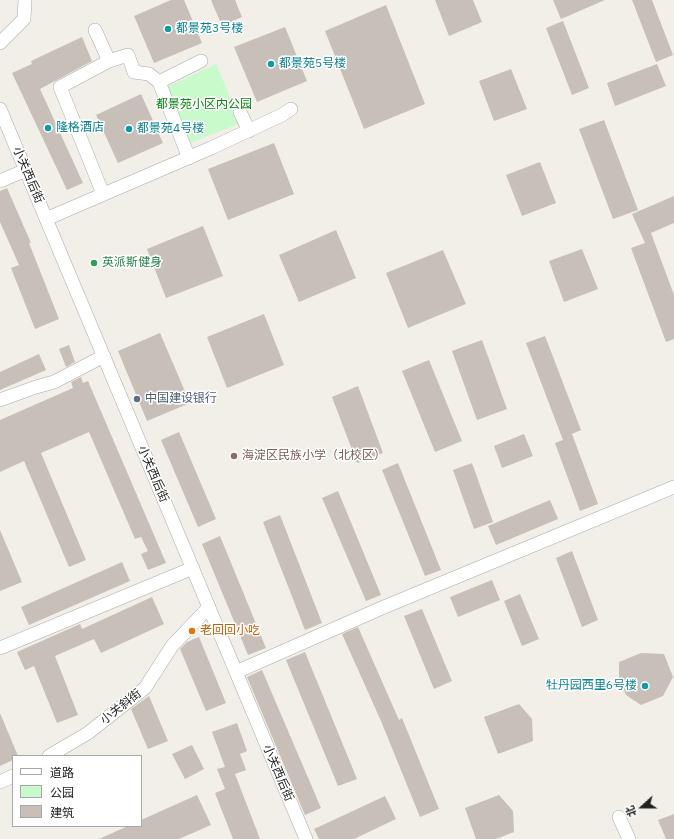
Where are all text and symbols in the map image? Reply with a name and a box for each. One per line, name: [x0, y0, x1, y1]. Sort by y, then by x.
place label: 都景苑3号楼: [176, 22, 243, 36]
marker: 都景苑3号楼: [163, 24, 173, 34]
place label: 都景苑5号楼: [279, 57, 346, 71]
marker: 都景苑5号楼: [266, 59, 276, 69]
park label: 都景苑小区内公园: [156, 98, 252, 112]
place label: 隆格酒店: [56, 121, 104, 135]
place label: 都景苑4号楼: [137, 122, 204, 136]
marker: 隆格酒店: [43, 123, 53, 133]
marker: 都景苑4号楼: [124, 124, 134, 134]
street label: 小关西后街: [10, 145, 46, 205]
place label: 英派斯健身: [102, 256, 162, 270]
marker: 英派斯健身: [89, 258, 99, 268]
place label: 中国建设银行: [145, 392, 217, 406]
marker: 中国建设银行: [132, 394, 142, 404]
street label: 小关西后街: [135, 444, 171, 504]
place label: 海淀区民族小学（北校区）: [242, 449, 386, 463]
marker: 海淀区民族小学（北校区）: [229, 451, 239, 461]
place label: 老回回小吃: [200, 624, 260, 638]
marker: 老回回小吃: [187, 626, 197, 636]
place label: 牡丹园西里6号楼: [546, 679, 637, 693]
marker: 牡丹园西里6号楼: [640, 681, 650, 691]
street label: 小关斜街: [98, 687, 144, 727]
street label: 小关西后街: [260, 743, 296, 803]
legend: [12, 755, 142, 827]
text: 道路: [50, 765, 74, 780]
text: 公园: [50, 785, 74, 800]
north arrow: [622, 787, 662, 827]
text: 北: [622, 804, 639, 819]
text: 建筑: [50, 805, 74, 820]

